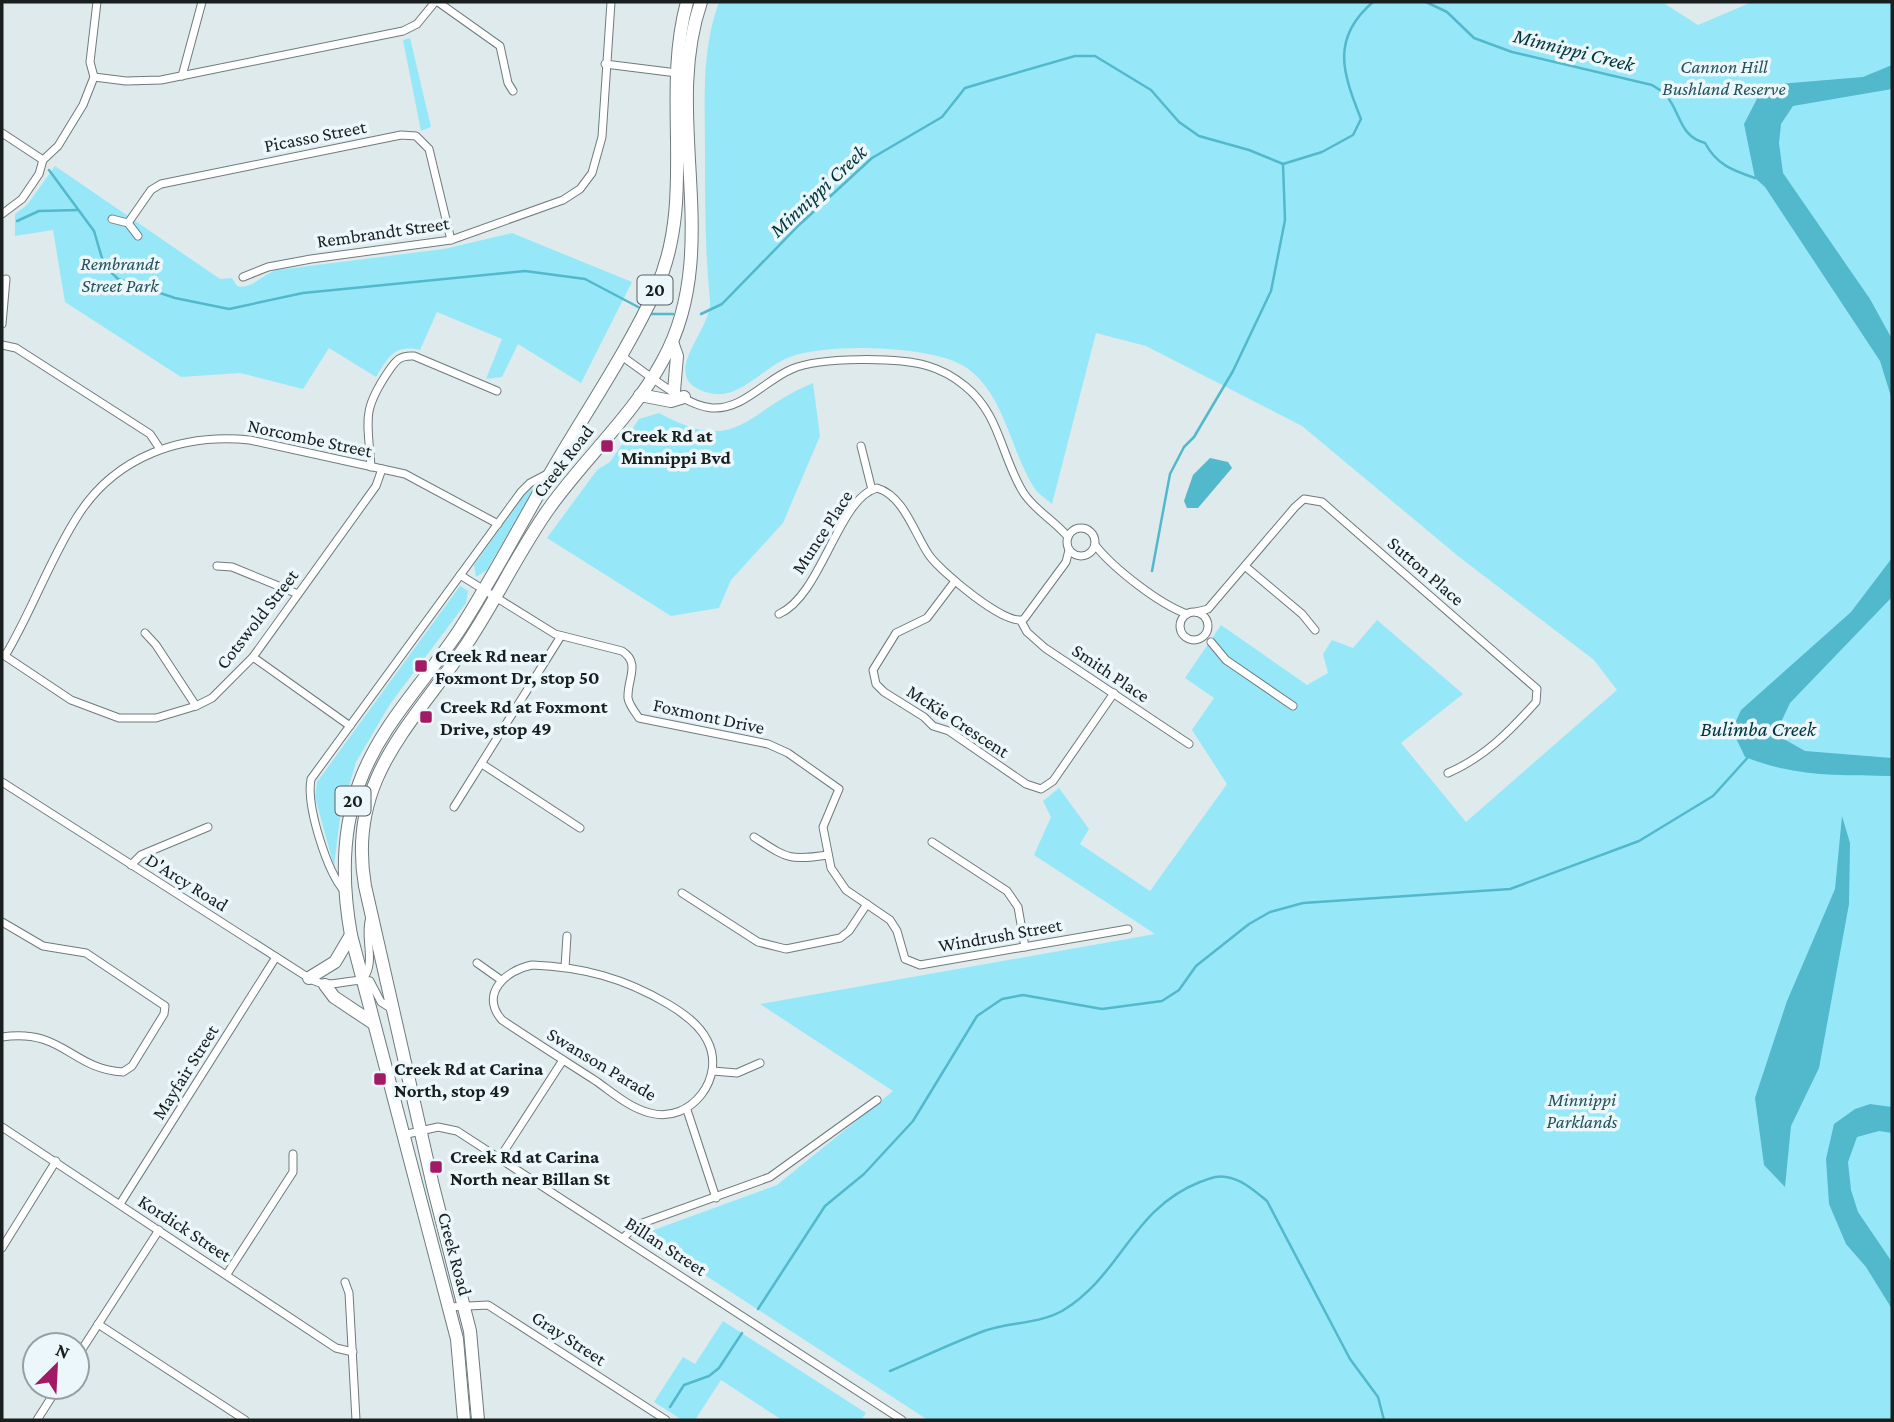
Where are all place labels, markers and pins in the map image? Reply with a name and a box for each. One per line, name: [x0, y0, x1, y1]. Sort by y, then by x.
place label: Creek Rd at Minnippi Bvd: [621, 425, 732, 468]
marker: Creek Rd at Minnippi Bvd: [599, 438, 615, 454]
place label: Creek Rd near Foxmont Dr, stop 50: [435, 645, 600, 688]
marker: Creek Rd near Foxmont Dr, stop 50: [413, 658, 429, 674]
place label: Creek Rd at Foxmont Drive, stop 49: [440, 696, 608, 739]
marker: Creek Rd at Foxmont Drive, stop 49: [418, 709, 434, 725]
place label: Creek Rd at Carina North, stop 49: [394, 1058, 544, 1101]
marker: Creek Rd at Carina North, stop 49: [372, 1071, 388, 1087]
place label: Creek Rd at Carina North near Billan St: [450, 1146, 610, 1189]
marker: Creek Rd at Carina North near Billan St: [428, 1159, 444, 1175]

